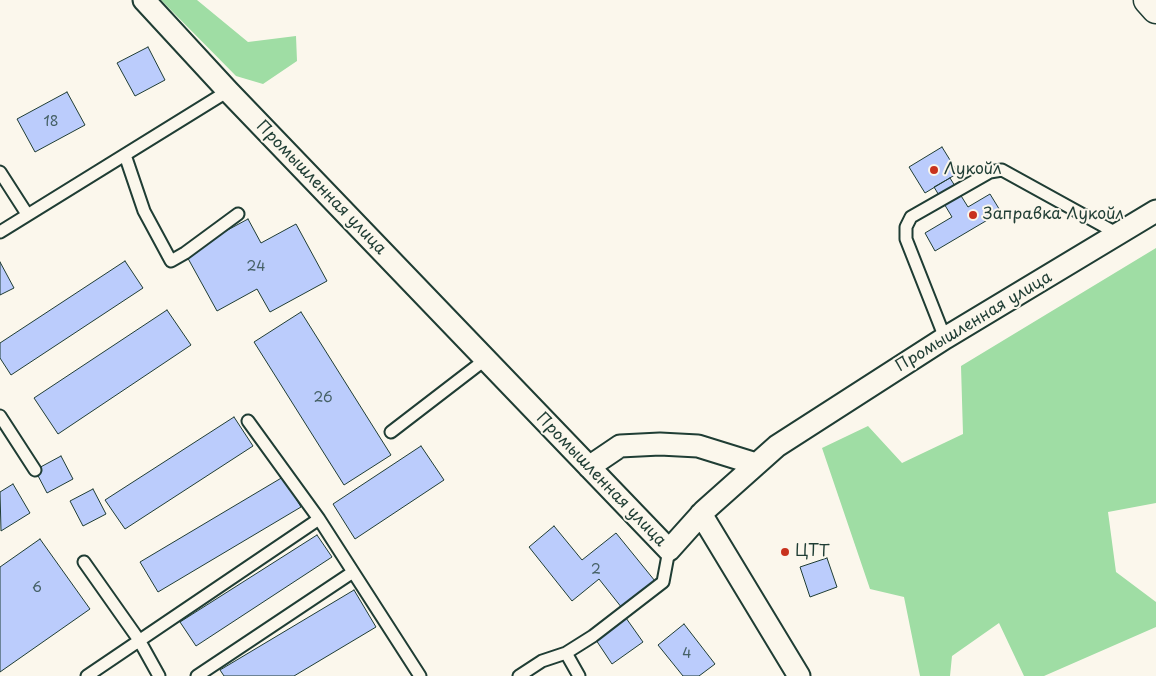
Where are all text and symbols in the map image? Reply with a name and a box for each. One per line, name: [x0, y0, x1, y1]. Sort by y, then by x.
house number: 18: [43, 114, 59, 130]
street label: Промышленная улица: [252, 117, 390, 259]
place label: Лукойл: [944, 160, 1002, 180]
marker: Лукойл: [928, 164, 940, 176]
place label: Заправка Лукойл: [983, 205, 1124, 225]
marker: Заправка Лукойл: [967, 209, 979, 221]
house number: 24: [247, 259, 265, 275]
street label: Промышленная улица: [893, 268, 1055, 376]
house number: 26: [313, 390, 333, 406]
street label: Промышленная улица: [532, 409, 670, 551]
place label: ЦТТ: [795, 542, 830, 562]
marker: ЦТТ: [779, 546, 791, 558]
house number: 2: [591, 562, 601, 578]
house number: 6: [32, 580, 42, 596]
house number: 4: [682, 646, 692, 662]

